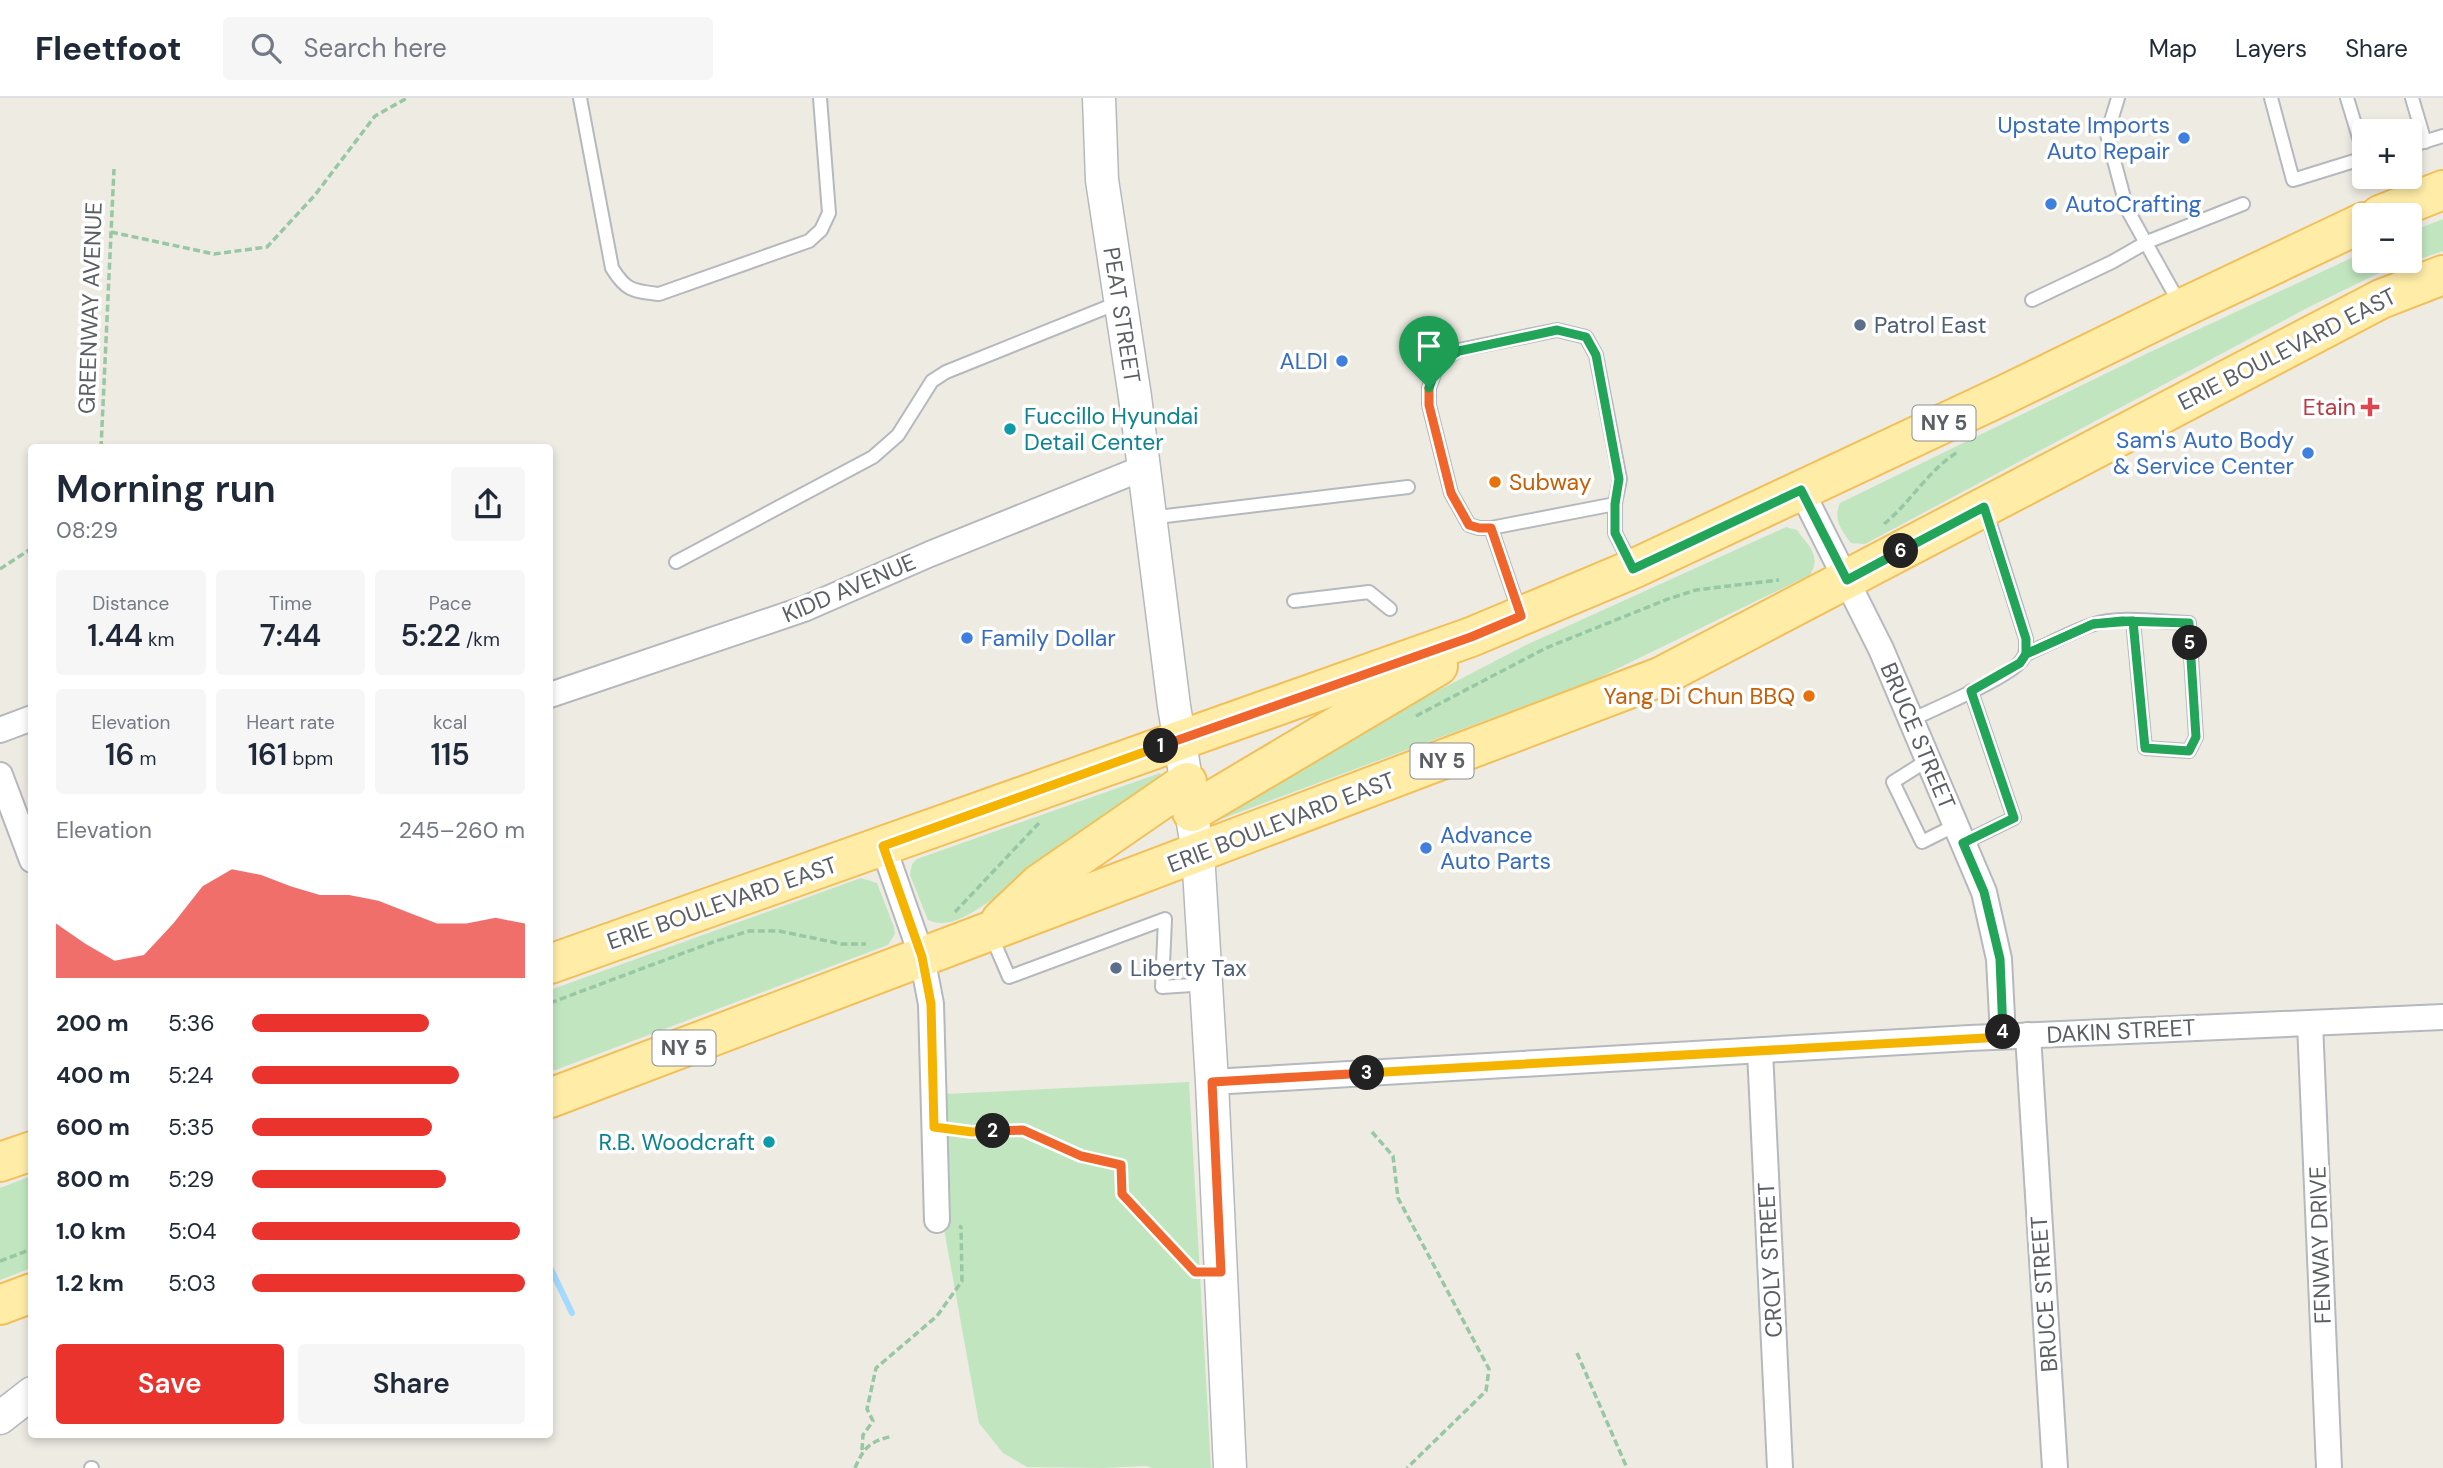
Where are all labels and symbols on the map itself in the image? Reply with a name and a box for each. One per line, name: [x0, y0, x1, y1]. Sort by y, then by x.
place label: Upstate Imports Auto Repair: [1997, 110, 2170, 166]
marker: Upstate Imports Auto Repair: [2176, 130, 2192, 146]
place label: AutoCrafting: [2065, 189, 2202, 219]
marker: AutoCrafting: [2043, 196, 2059, 212]
street label: GREENWAY AVENUE: [71, 202, 109, 414]
street label: PEAT STREET: [1096, 245, 1148, 385]
street label: ERIE BOULEVARD EAST: [2173, 281, 2401, 417]
place label: Patrol East: [1874, 310, 1987, 340]
pin: [1399, 316, 1459, 388]
marker: Patrol East: [1852, 317, 1868, 333]
place label: ALDI: [1279, 346, 1328, 376]
marker: ALDI: [1334, 353, 1350, 369]
place label: Etain: [2303, 392, 2356, 422]
marker: Etain: [2362, 399, 2378, 415]
place label: Fuccillo Hyundai Detail Center: [1024, 401, 1199, 457]
road number: NY 5: [1912, 406, 1976, 440]
marker: Fuccillo Hyundai Detail Center: [1002, 421, 1018, 437]
place label: Sam's Auto Body & Service Center: [2113, 425, 2294, 481]
marker: Sam's Auto Body & Service Center: [2300, 445, 2316, 461]
place label: Subway: [1509, 467, 1592, 497]
marker: Subway: [1487, 474, 1503, 490]
pin: 6: [1884, 533, 1918, 568]
street label: KIDD AVENUE: [778, 546, 920, 630]
place label: Family Dollar: [981, 623, 1116, 653]
pin: 5: [2172, 626, 2208, 660]
marker: Family Dollar: [959, 630, 975, 646]
street label: BRUCE STREET: [1874, 658, 1962, 814]
place label: Yang Di Chun BBQ: [1603, 681, 1795, 711]
marker: Yang Di Chun BBQ: [1801, 688, 1817, 704]
pin: 1: [1144, 728, 1178, 764]
road number: NY 5: [1410, 744, 1474, 778]
street label: ERIE BOULEVARD EAST: [1163, 765, 1399, 879]
place label: Advance Auto Parts: [1440, 820, 1551, 876]
marker: Advance Auto Parts: [1418, 840, 1434, 856]
street label: ERIE BOULEVARD EAST: [603, 850, 841, 956]
place label: Liberty Tax: [1130, 953, 1247, 983]
marker: Liberty Tax: [1108, 960, 1124, 976]
street label: DAKIN STREET: [2046, 1012, 2196, 1050]
pin: 4: [1986, 1014, 2021, 1049]
road number: NY 5: [652, 1030, 716, 1066]
pin: 3: [1350, 1056, 1384, 1090]
pin: 2: [976, 1114, 1010, 1148]
place label: R.B. Woodcraft: [598, 1127, 755, 1157]
marker: R.B. Woodcraft: [761, 1134, 777, 1150]
street label: FENWAY DRIVE: [2302, 1165, 2338, 1325]
street label: CROLY STREET: [1751, 1181, 1789, 1339]
street label: BRUCE STREET: [2024, 1215, 2064, 1373]

